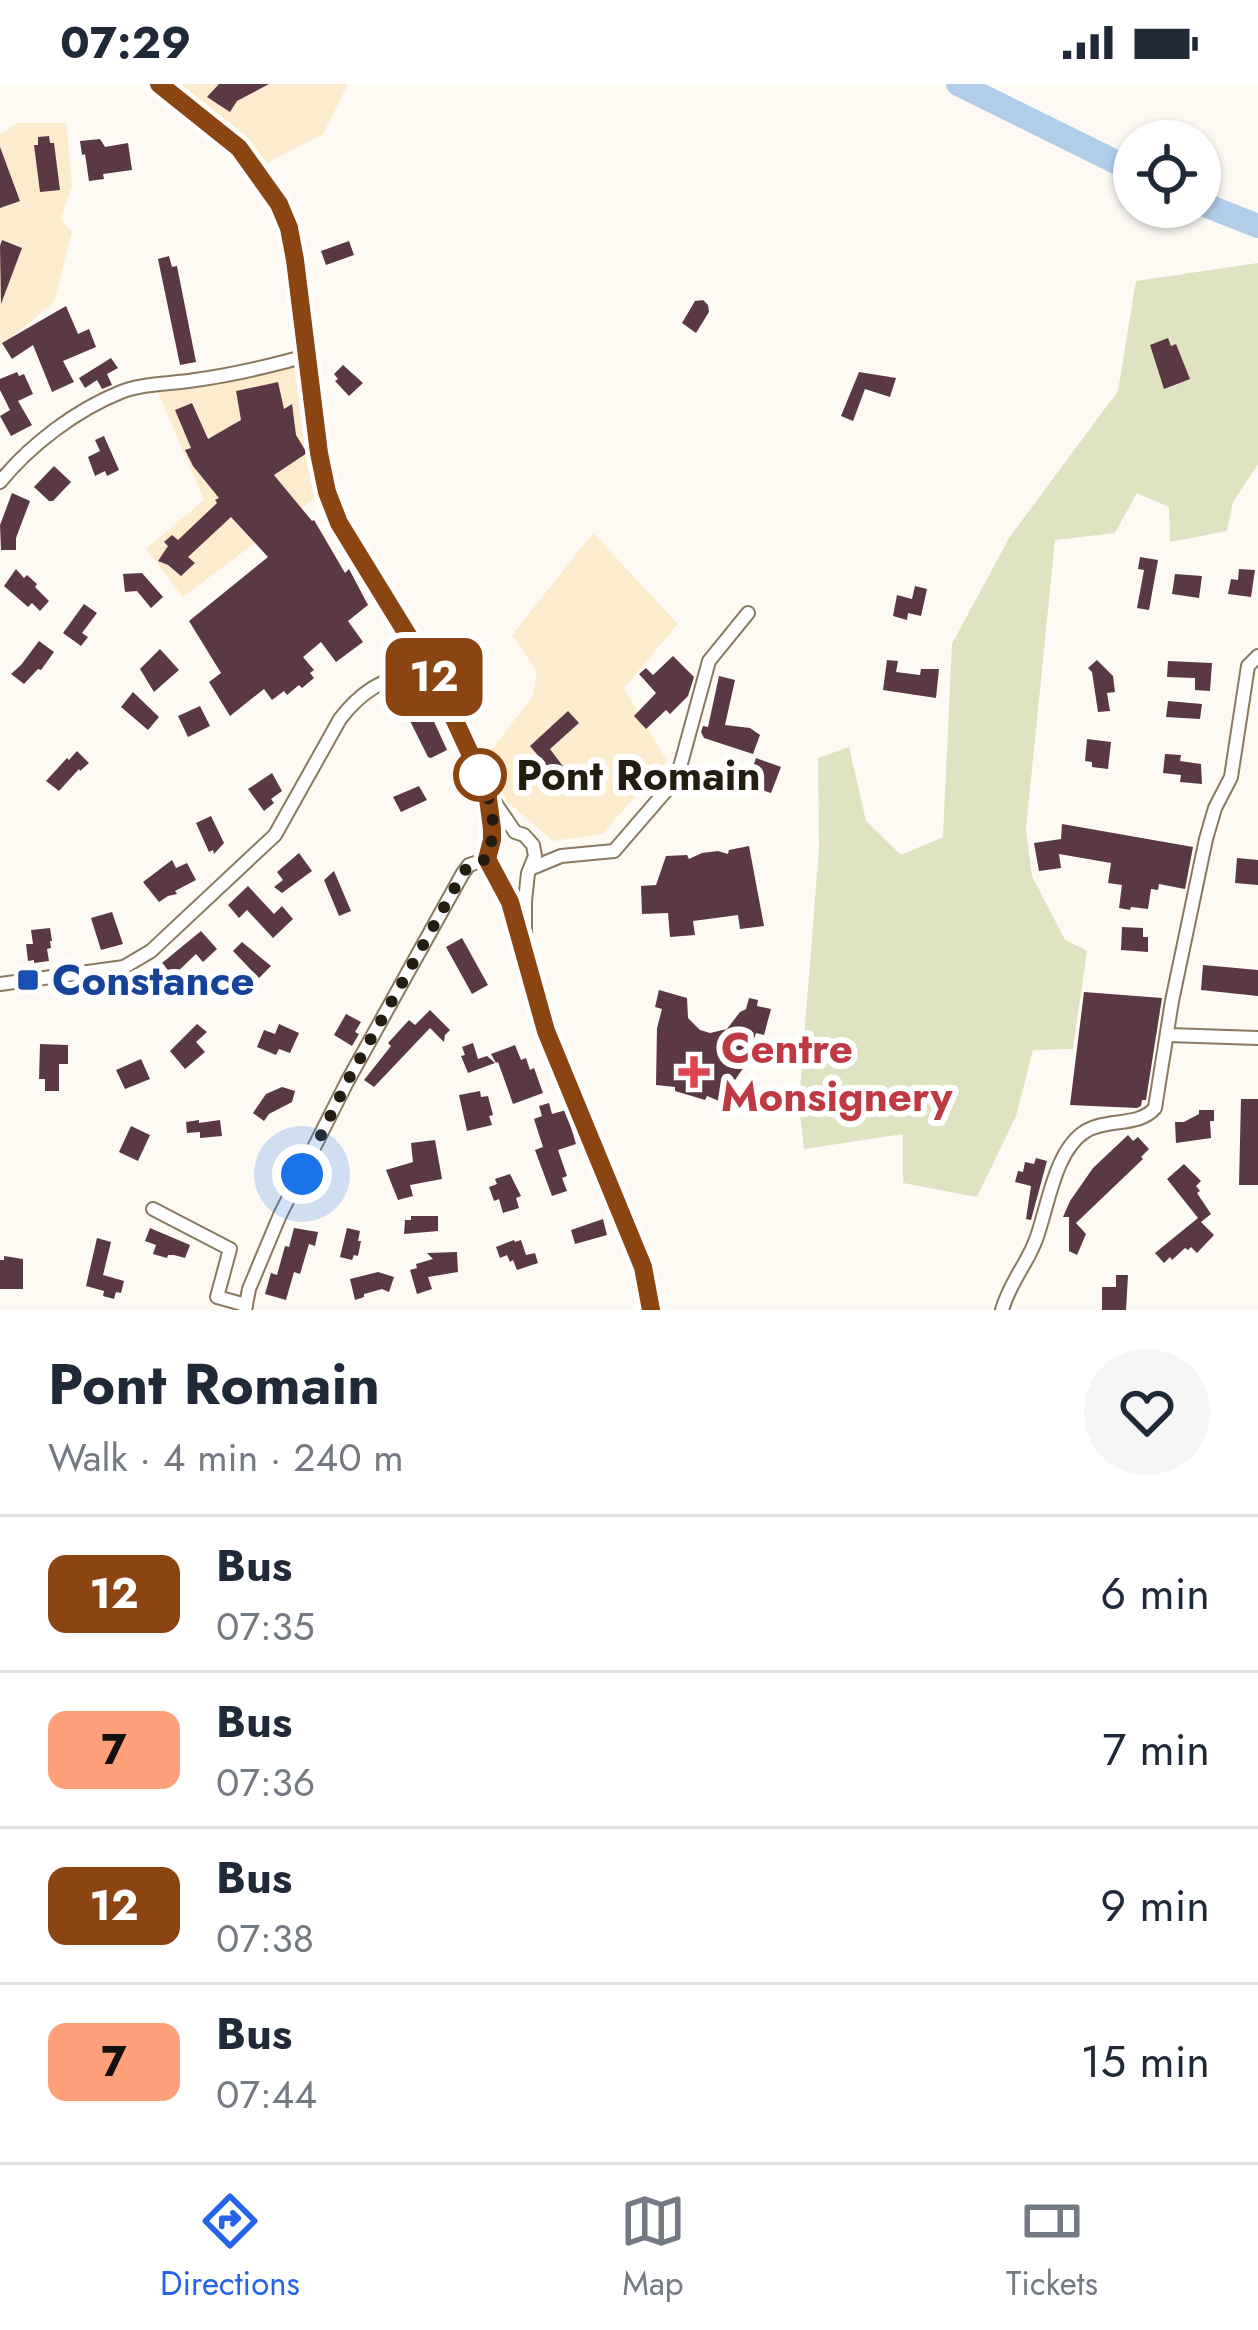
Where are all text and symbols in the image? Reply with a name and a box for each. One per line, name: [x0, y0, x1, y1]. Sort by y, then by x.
text: 07:29: [60, 10, 191, 75]
map controls: [1113, 120, 1221, 228]
button: locate: [1113, 120, 1221, 228]
line badge: 12: [380, 638, 488, 716]
text: 12: [410, 646, 458, 707]
place label: Pont Romain: [516, 745, 761, 806]
marker: Pont Romain: [455, 750, 505, 800]
place label: Constance: [52, 950, 254, 1011]
marker: Constance: [15, 967, 41, 993]
place label: Centre Monsignery: [721, 1018, 953, 1127]
marker: Centre Monsignery: [678, 1056, 710, 1088]
your location: [272, 1144, 332, 1204]
text: Pont Romain: [48, 1343, 380, 1425]
button: heart: [1084, 1349, 1210, 1475]
text: Walk · 4 min · 240 m: [48, 1429, 404, 1486]
text: Bus: [216, 1533, 292, 1598]
text: 6 min: [1100, 1561, 1210, 1626]
text: 12: [90, 1563, 138, 1624]
text: 07:35: [216, 1598, 315, 1655]
text: Bus: [216, 1689, 292, 1754]
text: 7 min: [1102, 1717, 1210, 1782]
text: 7: [101, 1719, 127, 1780]
text: 07:36: [216, 1754, 315, 1811]
text: Bus: [216, 1845, 292, 1910]
text: 9 min: [1100, 1873, 1210, 1938]
text: 12: [90, 1875, 138, 1936]
text: 07:38: [216, 1910, 314, 1967]
text: Bus: [216, 2001, 292, 2066]
text: 15 min: [1080, 2029, 1210, 2094]
text: 7: [101, 2031, 127, 2092]
text: 07:44: [216, 2066, 317, 2123]
tab: Directions: [160, 2188, 300, 2307]
tab: Map: [620, 2188, 686, 2307]
tab: Tickets: [1006, 2188, 1098, 2307]

